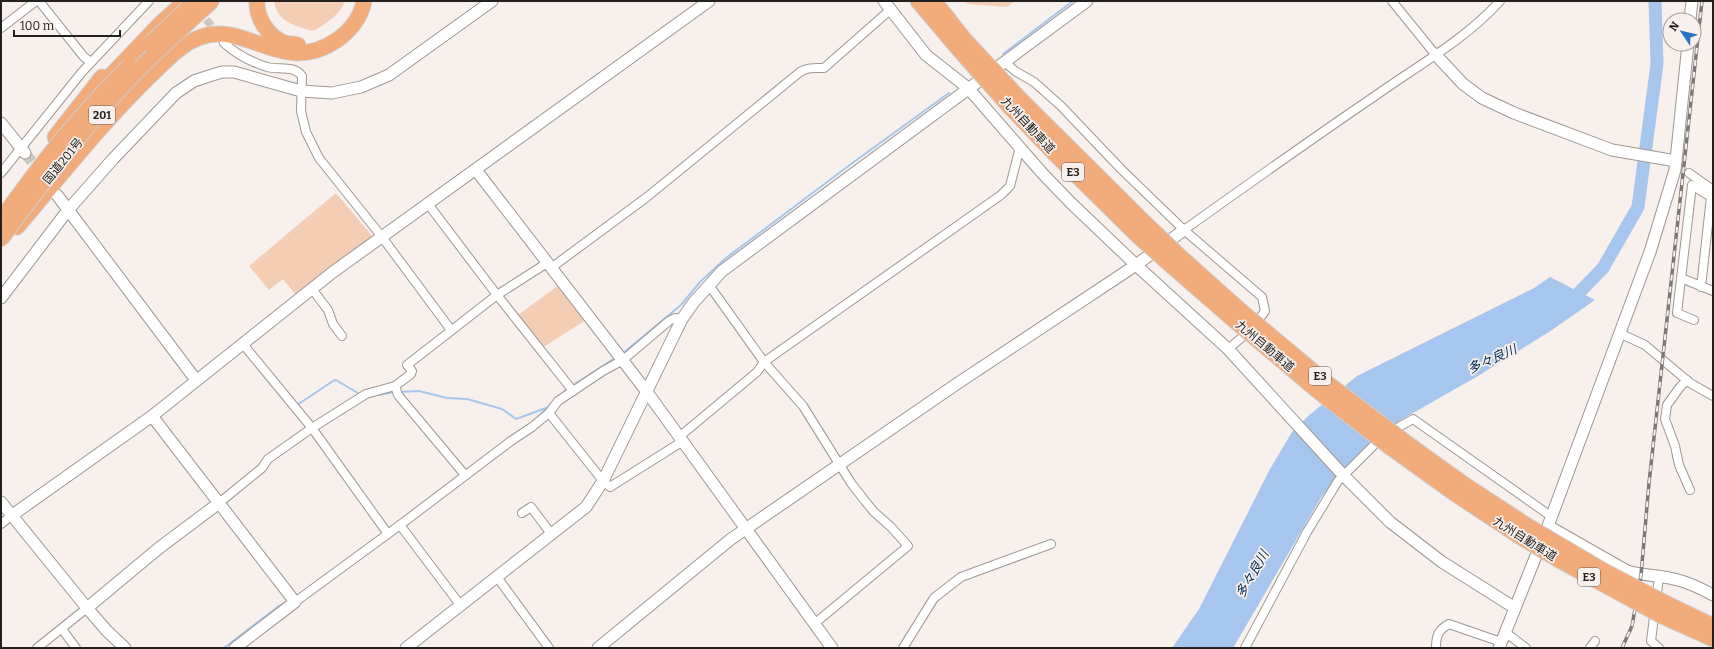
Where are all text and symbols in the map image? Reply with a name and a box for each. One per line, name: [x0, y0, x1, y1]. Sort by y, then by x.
scale bar: [14, 12, 120, 38]
north arrow: [1662, 12, 1702, 52]
text: 100 m: [20, 19, 55, 33]
text: N: [1666, 19, 1682, 34]
street label: 九州自動車道: [998, 94, 1058, 156]
road number: 201: [89, 106, 115, 124]
street label: 国道201号: [40, 135, 86, 187]
road number: E3: [1062, 163, 1084, 181]
street label: 九州自動車道: [1233, 317, 1297, 375]
water label: 多々良川: [1465, 341, 1521, 376]
road number: E3: [1309, 367, 1331, 385]
street label: 九州自動車道: [1491, 514, 1559, 564]
water label: 多々良川: [1233, 546, 1272, 600]
road number: E3: [1578, 568, 1600, 586]

